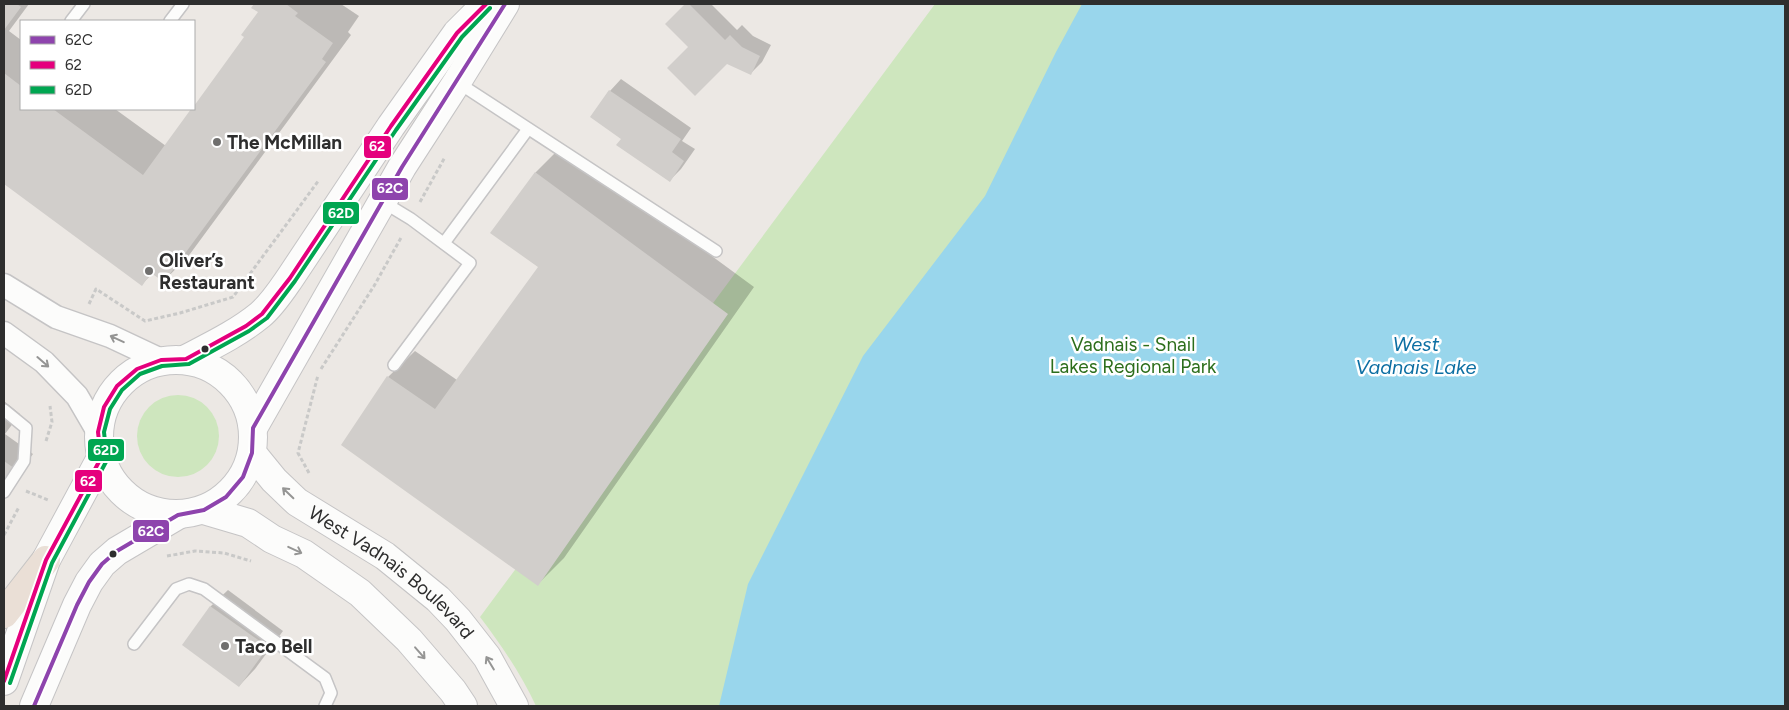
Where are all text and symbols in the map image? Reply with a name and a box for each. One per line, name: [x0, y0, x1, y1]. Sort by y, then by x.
legend: [20, 20, 195, 110]
text: 62C: [65, 31, 93, 49]
text: 62: [65, 56, 82, 74]
text: 62D: [65, 81, 92, 99]
place label: The McMillan: [227, 131, 342, 154]
line badge: 62: [363, 135, 392, 159]
marker: The McMillan: [211, 136, 223, 148]
text: 62: [369, 138, 385, 155]
line badge: 62C: [371, 177, 409, 201]
text: 62C: [377, 180, 403, 197]
line badge: 62D: [322, 201, 360, 225]
text: 62D: [328, 205, 354, 222]
place label: Oliver’s Restaurant: [159, 249, 255, 294]
marker: Oliver’s Restaurant: [143, 265, 155, 277]
water label: West Vadnais Lake: [1355, 332, 1477, 379]
park label: Vadnais - Snail Lakes Regional Park: [1050, 333, 1217, 378]
one-way arrow: [110, 334, 125, 344]
unlabelled marker: [200, 344, 210, 354]
one-way arrow: [36, 357, 49, 368]
line badge: 62D: [87, 438, 125, 462]
text: 62D: [93, 442, 119, 459]
line badge: 62: [74, 469, 103, 493]
text: 62: [80, 473, 96, 490]
one-way arrow: [282, 487, 294, 499]
street label: West Vadnais Boulevard: [304, 501, 479, 643]
line badge: 62C: [132, 519, 170, 543]
text: 62C: [138, 523, 164, 540]
one-way arrow: [287, 546, 302, 556]
unlabelled marker: [108, 549, 118, 559]
place label: Taco Bell: [235, 635, 312, 658]
marker: Taco Bell: [219, 640, 231, 652]
one-way arrow: [414, 646, 425, 659]
one-way arrow: [485, 657, 495, 671]

